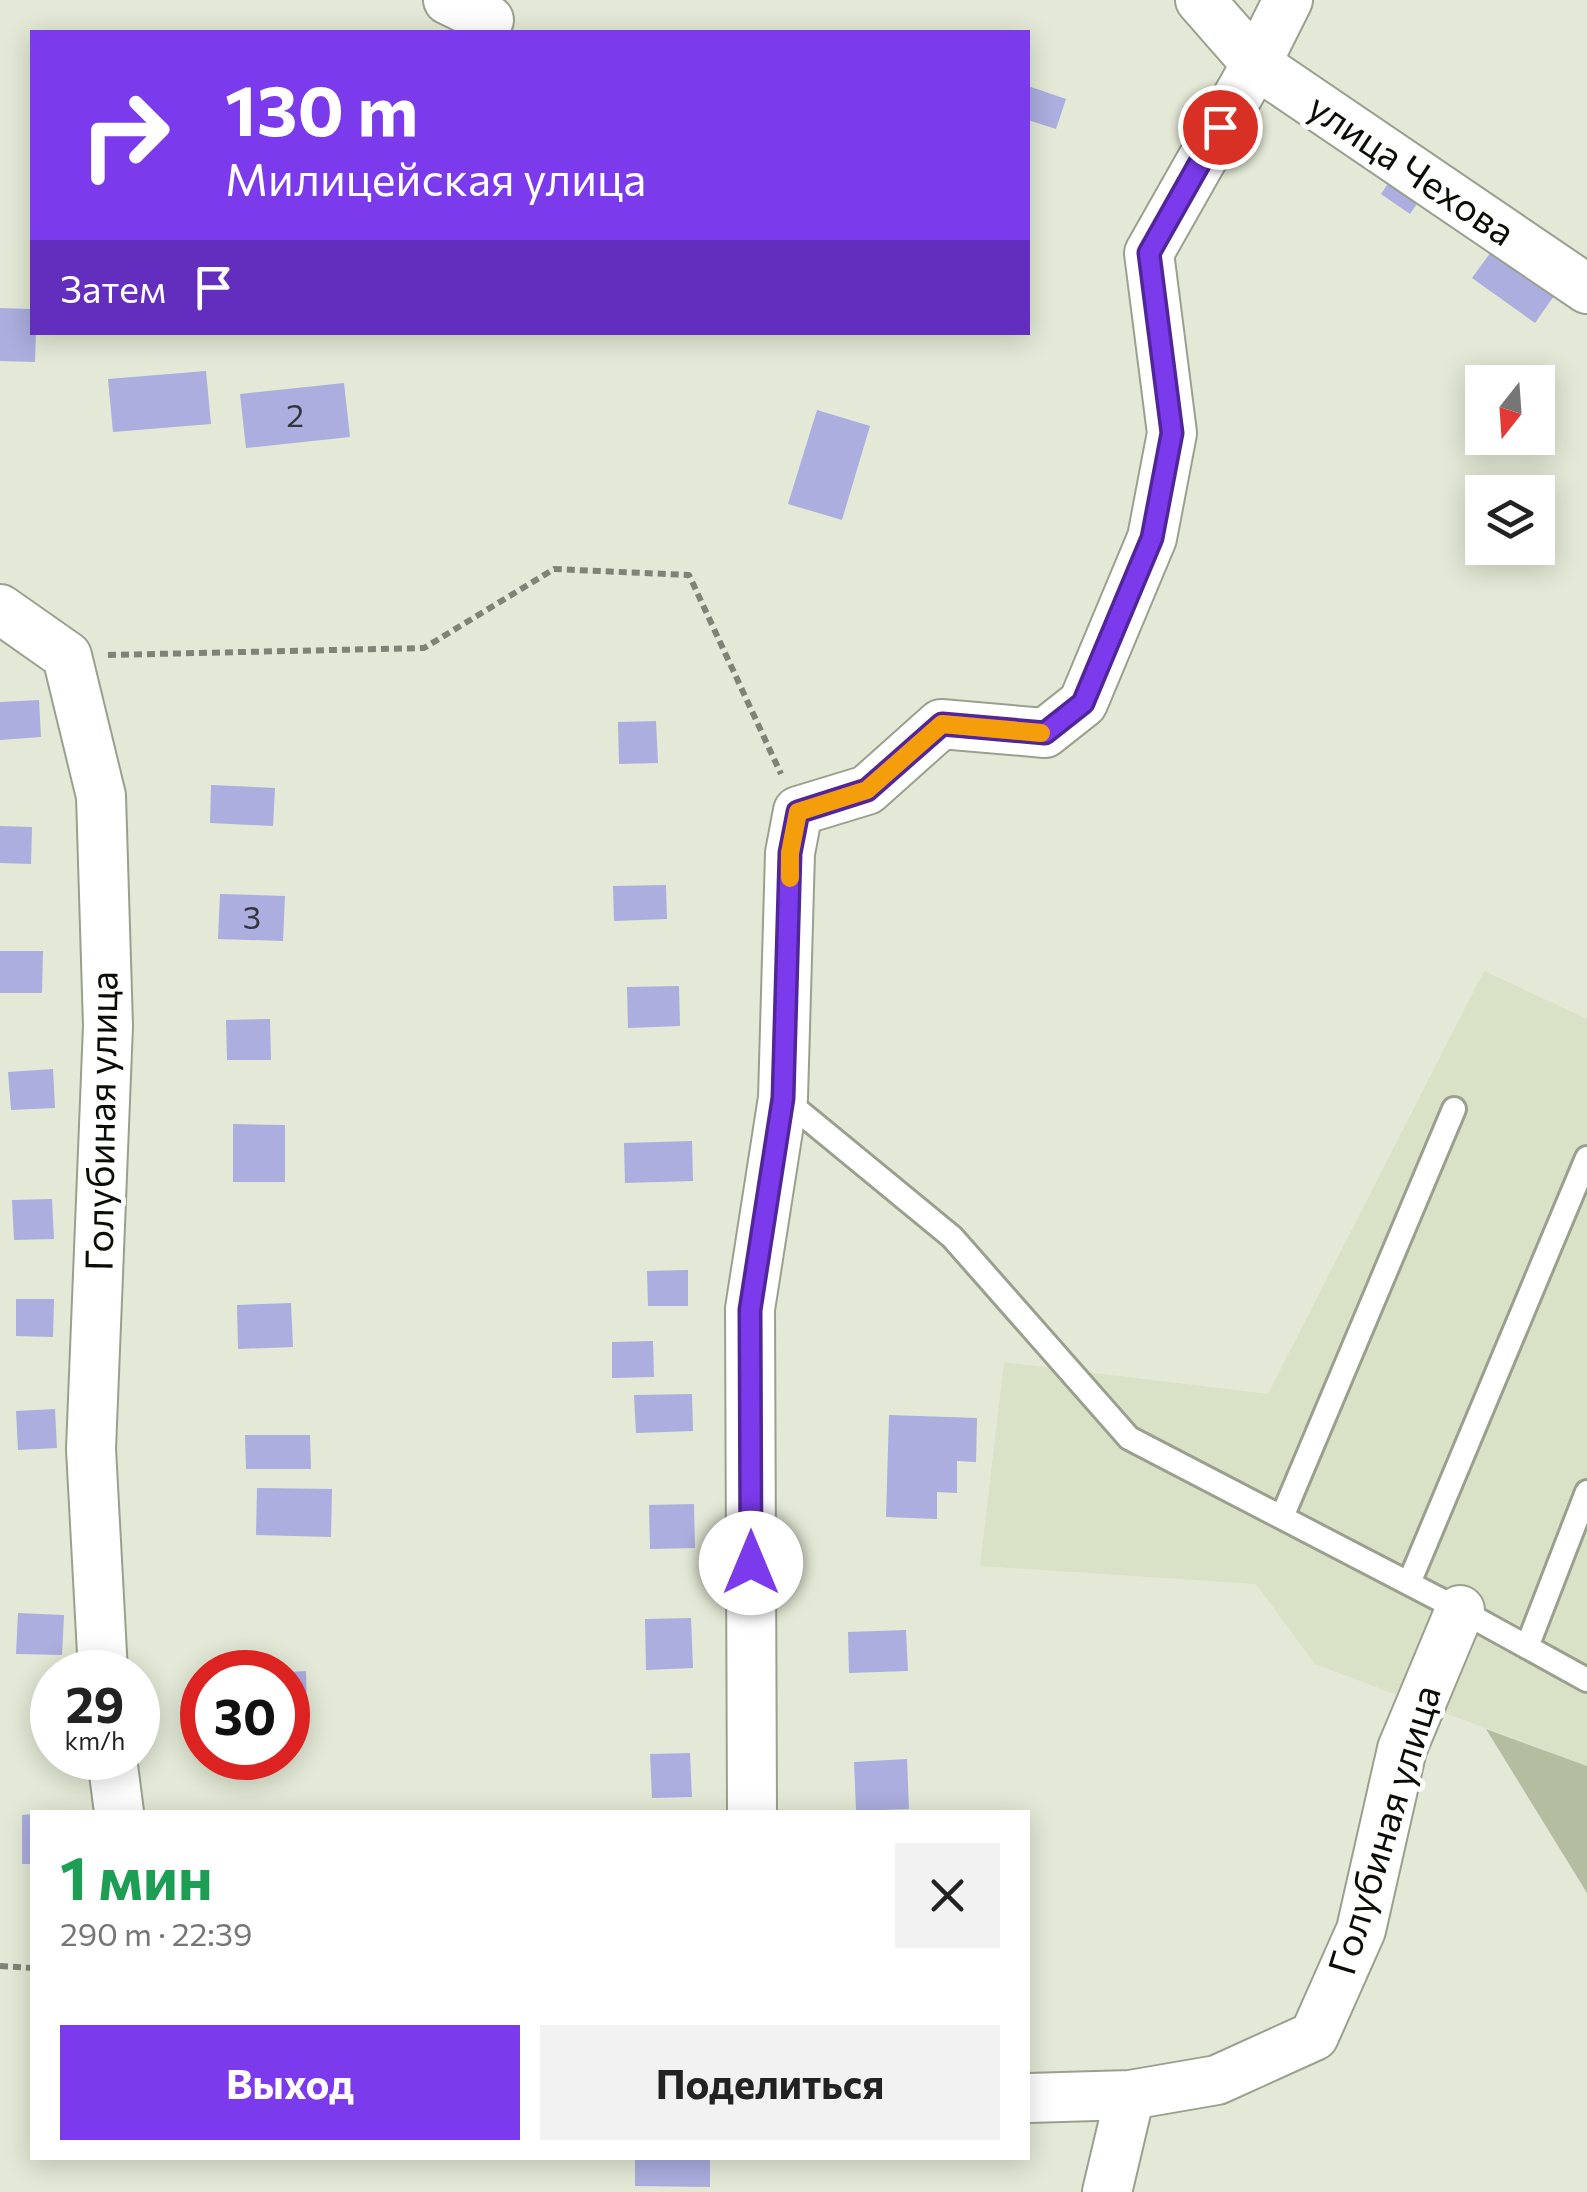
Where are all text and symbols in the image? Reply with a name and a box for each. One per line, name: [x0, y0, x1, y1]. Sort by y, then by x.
text: 130 m: [225, 65, 418, 150]
icon: right: [60, 70, 190, 200]
street label: улица Чехова: [1300, 82, 1525, 254]
pin: [1178, 85, 1263, 170]
icon: arrive: [1193, 100, 1248, 155]
text: Милицейская улица: [225, 150, 646, 205]
icon: arrive: [186, 260, 241, 315]
text: Затем: [60, 264, 166, 311]
north arrow: [1465, 365, 1555, 455]
map controls: [1465, 365, 1555, 565]
house number: 2: [286, 394, 304, 434]
button: layers: [1465, 475, 1555, 565]
house number: 3: [243, 896, 261, 936]
street label: Голубиная улица: [73, 971, 126, 1271]
position arrow: [699, 1511, 803, 1615]
speed limit sign: 30: [180, 1650, 310, 1780]
text: 29: [65, 1672, 124, 1733]
street label: Голубиная улица: [1316, 1679, 1449, 1980]
text: km/h: [65, 1725, 125, 1755]
text: 1 мин: [60, 1839, 213, 1912]
button: close: [895, 1843, 1000, 1948]
text: 290 m · 22:39: [60, 1913, 253, 1953]
button: Выход: [60, 2025, 520, 2140]
button: Поделиться: [540, 2025, 1000, 2140]

